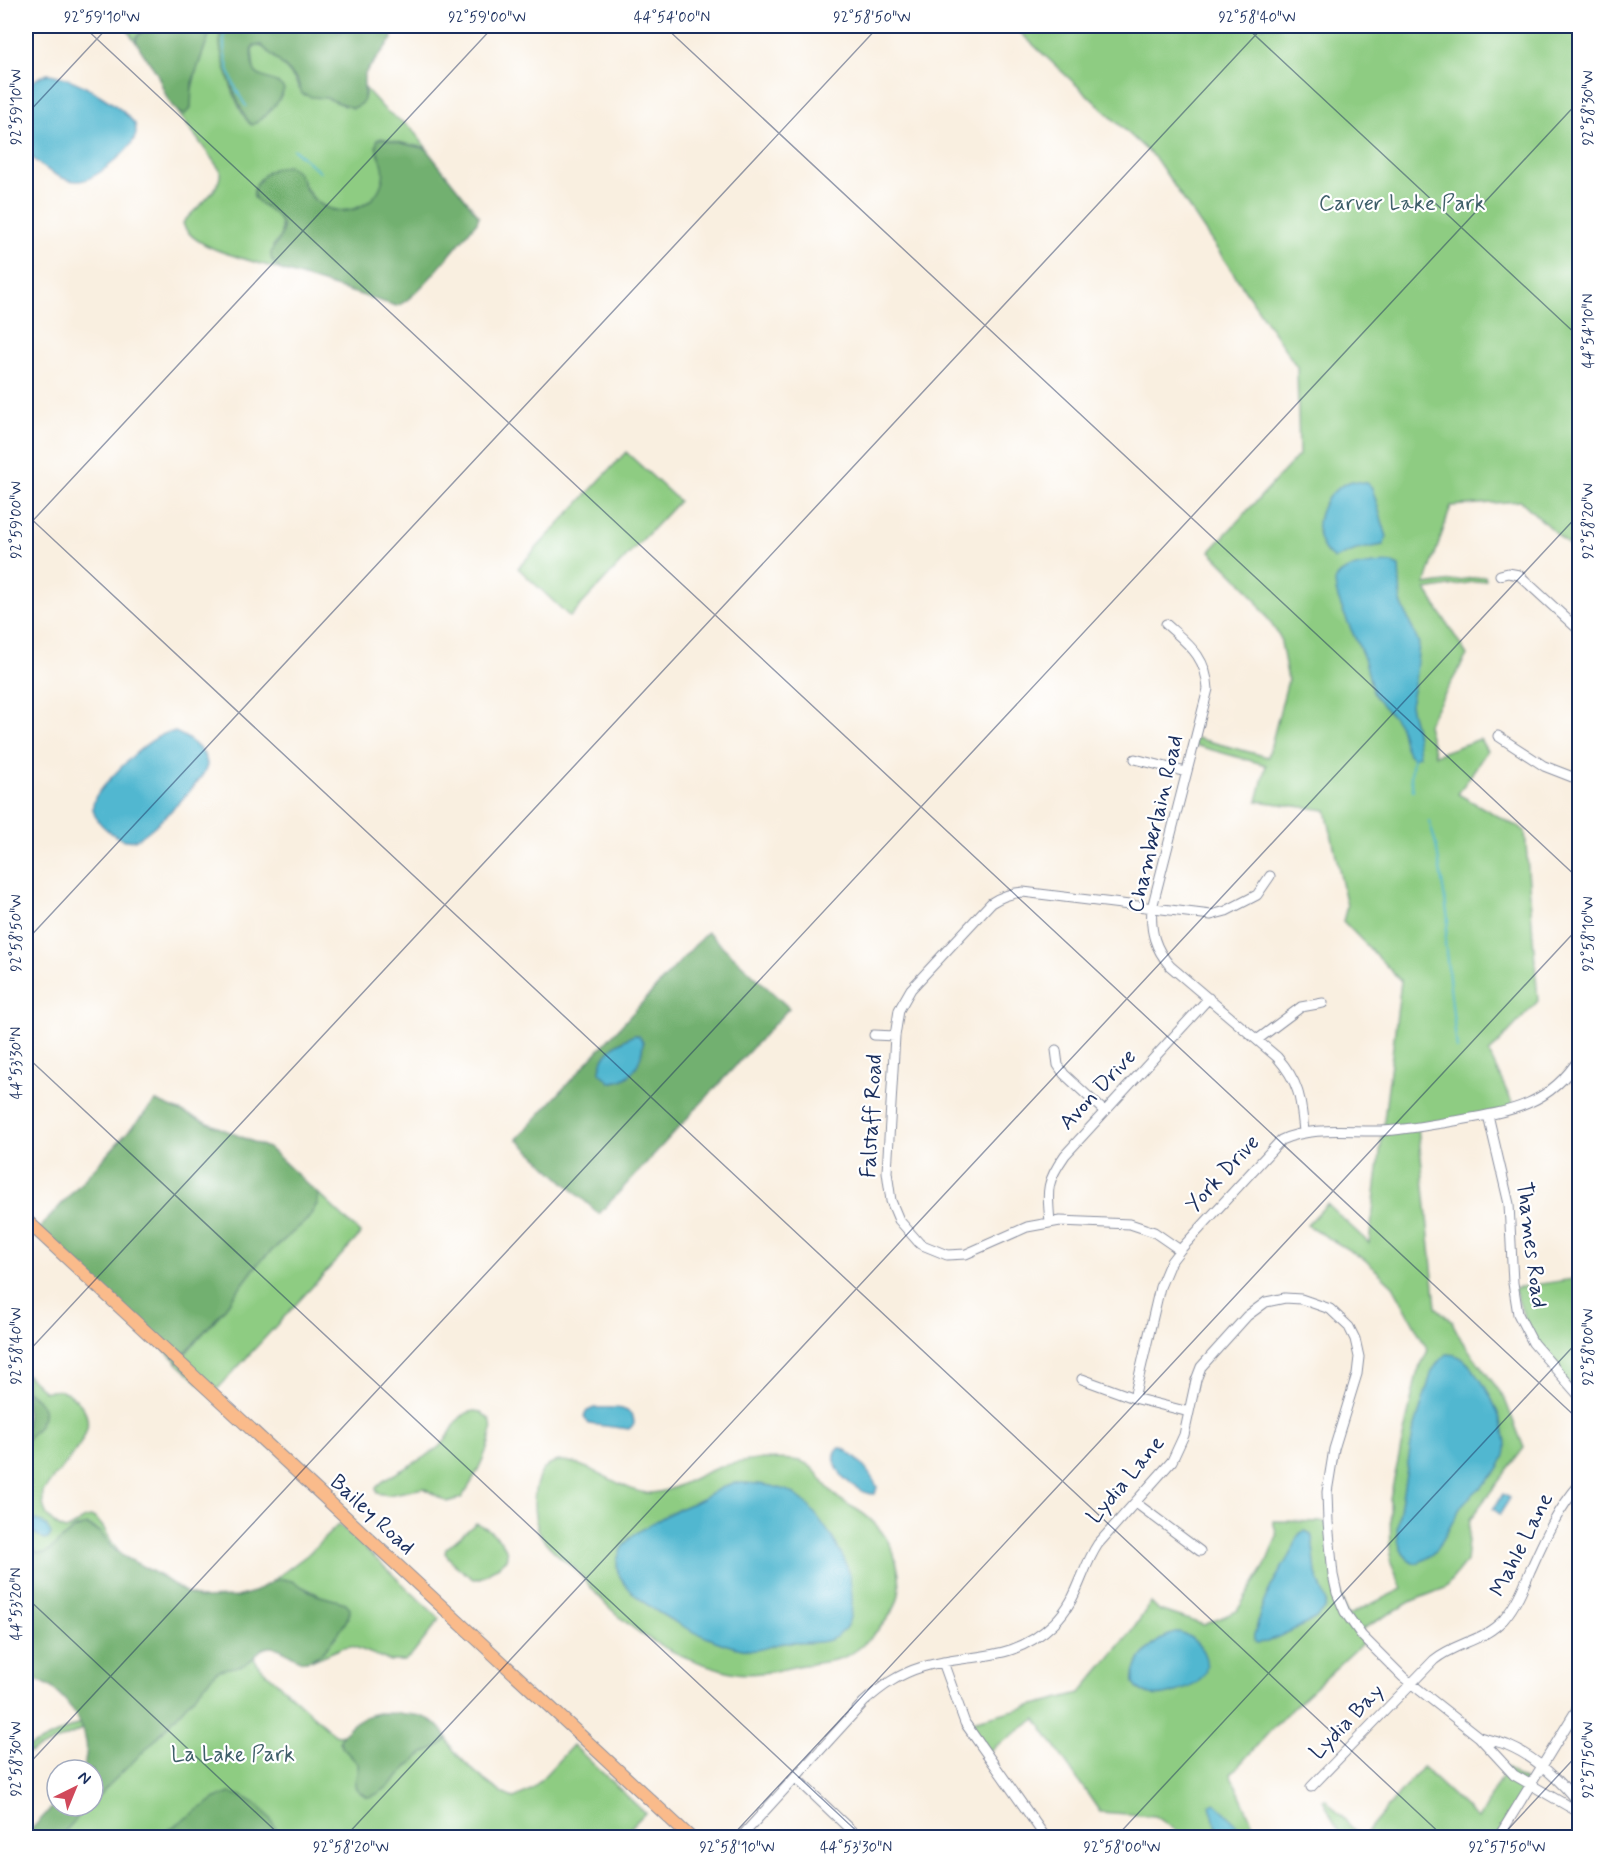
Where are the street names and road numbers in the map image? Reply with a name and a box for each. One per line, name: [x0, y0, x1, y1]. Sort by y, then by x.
street label: Chamberlain Road: [1122, 732, 1190, 916]
street label: Avon Drive: [1053, 1043, 1143, 1137]
street label: Falstaff Road: [855, 1053, 889, 1179]
street label: York Drive: [1180, 1129, 1266, 1219]
street label: Thames Road: [1509, 1180, 1553, 1310]
street label: Lydia Lane: [1081, 1430, 1171, 1530]
street label: Bailey Road: [324, 1469, 420, 1561]
street label: Mahle Lane: [1484, 1488, 1560, 1602]
street label: Lydia Bay: [1304, 1678, 1390, 1766]

